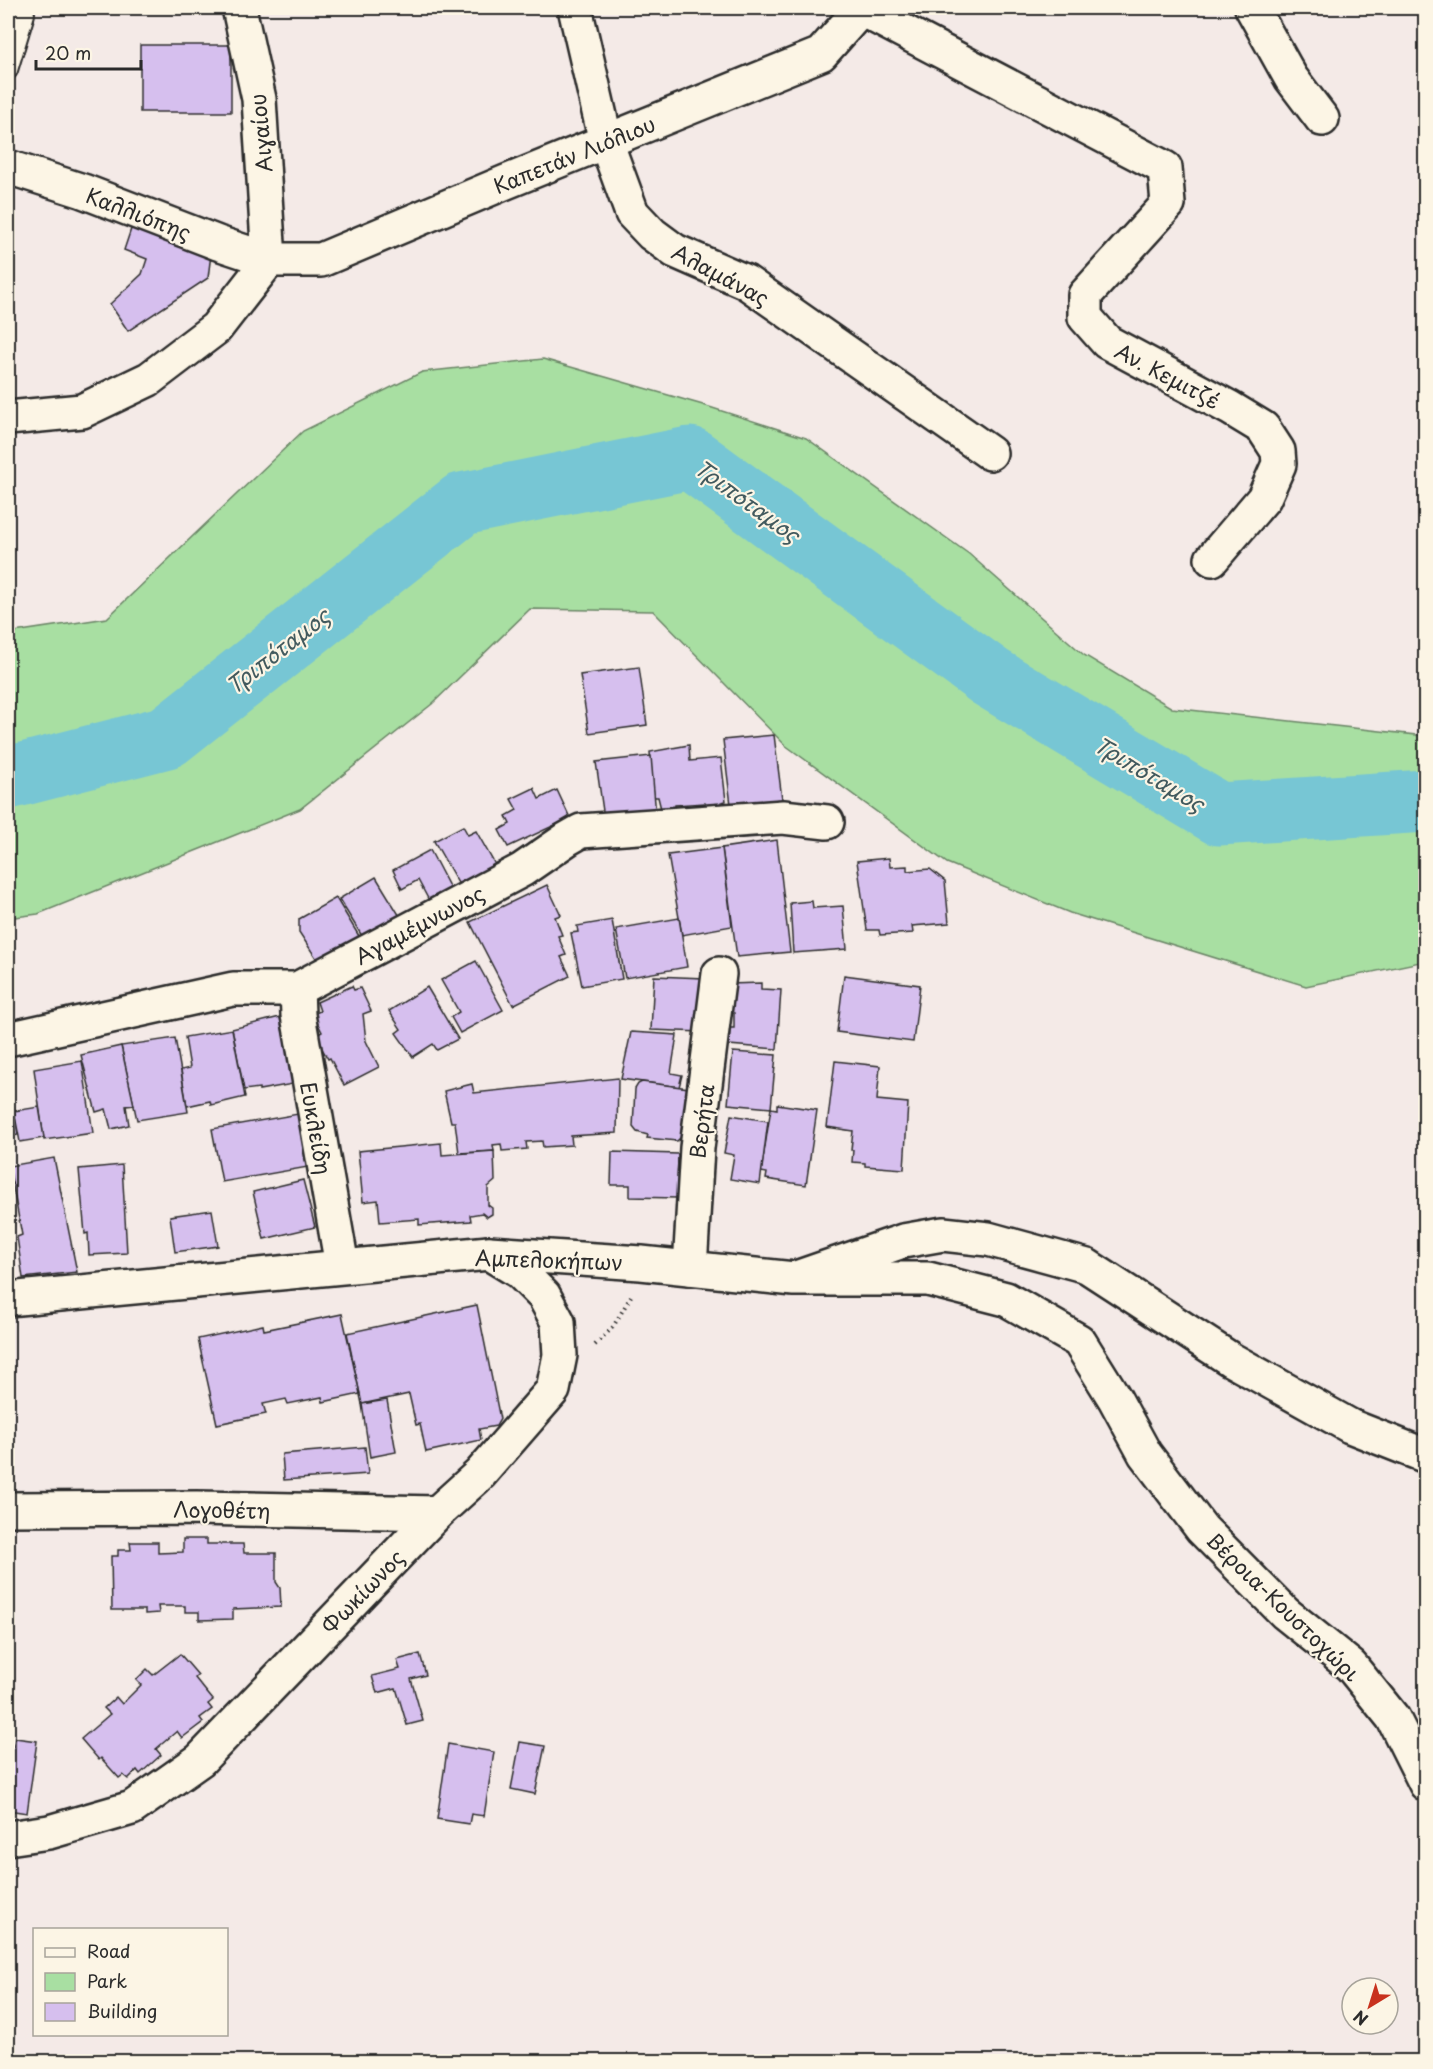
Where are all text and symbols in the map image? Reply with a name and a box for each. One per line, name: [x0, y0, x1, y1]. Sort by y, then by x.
scale bar: [36, 33, 141, 71]
text: 20 m: [45, 39, 91, 66]
street label: Αιγαίου: [241, 92, 279, 174]
street label: Καπετάν Λιόλιου: [488, 107, 660, 201]
street label: Καλλιόπης: [82, 178, 196, 248]
street label: Αλαμάνας: [667, 235, 775, 313]
street label: Αν. Κεμιτζέ: [1110, 334, 1226, 416]
water label: Τριπόταμος: [689, 450, 809, 551]
water label: Τριπόταμος: [218, 598, 337, 701]
water label: Τριπόταμος: [1089, 727, 1213, 820]
street label: Αγαμέμνωνος: [349, 876, 489, 972]
street label: Ευκλείδη: [293, 1079, 341, 1177]
street label: Βερήτα: [681, 1081, 721, 1160]
street label: Αμπελοκήπων: [474, 1240, 624, 1278]
street label: Λογοθέτη: [173, 1492, 271, 1526]
street label: Βέροια-Κουστοχώρι: [1200, 1524, 1368, 1688]
street label: Φωκίωνος: [313, 1541, 411, 1641]
legend: [33, 1928, 228, 2036]
text: Road: [87, 1937, 131, 1964]
text: Park: [87, 1967, 127, 1994]
north arrow: [1340, 1976, 1400, 2036]
text: Building: [87, 1997, 157, 2024]
text: N: [1348, 2005, 1373, 2032]

